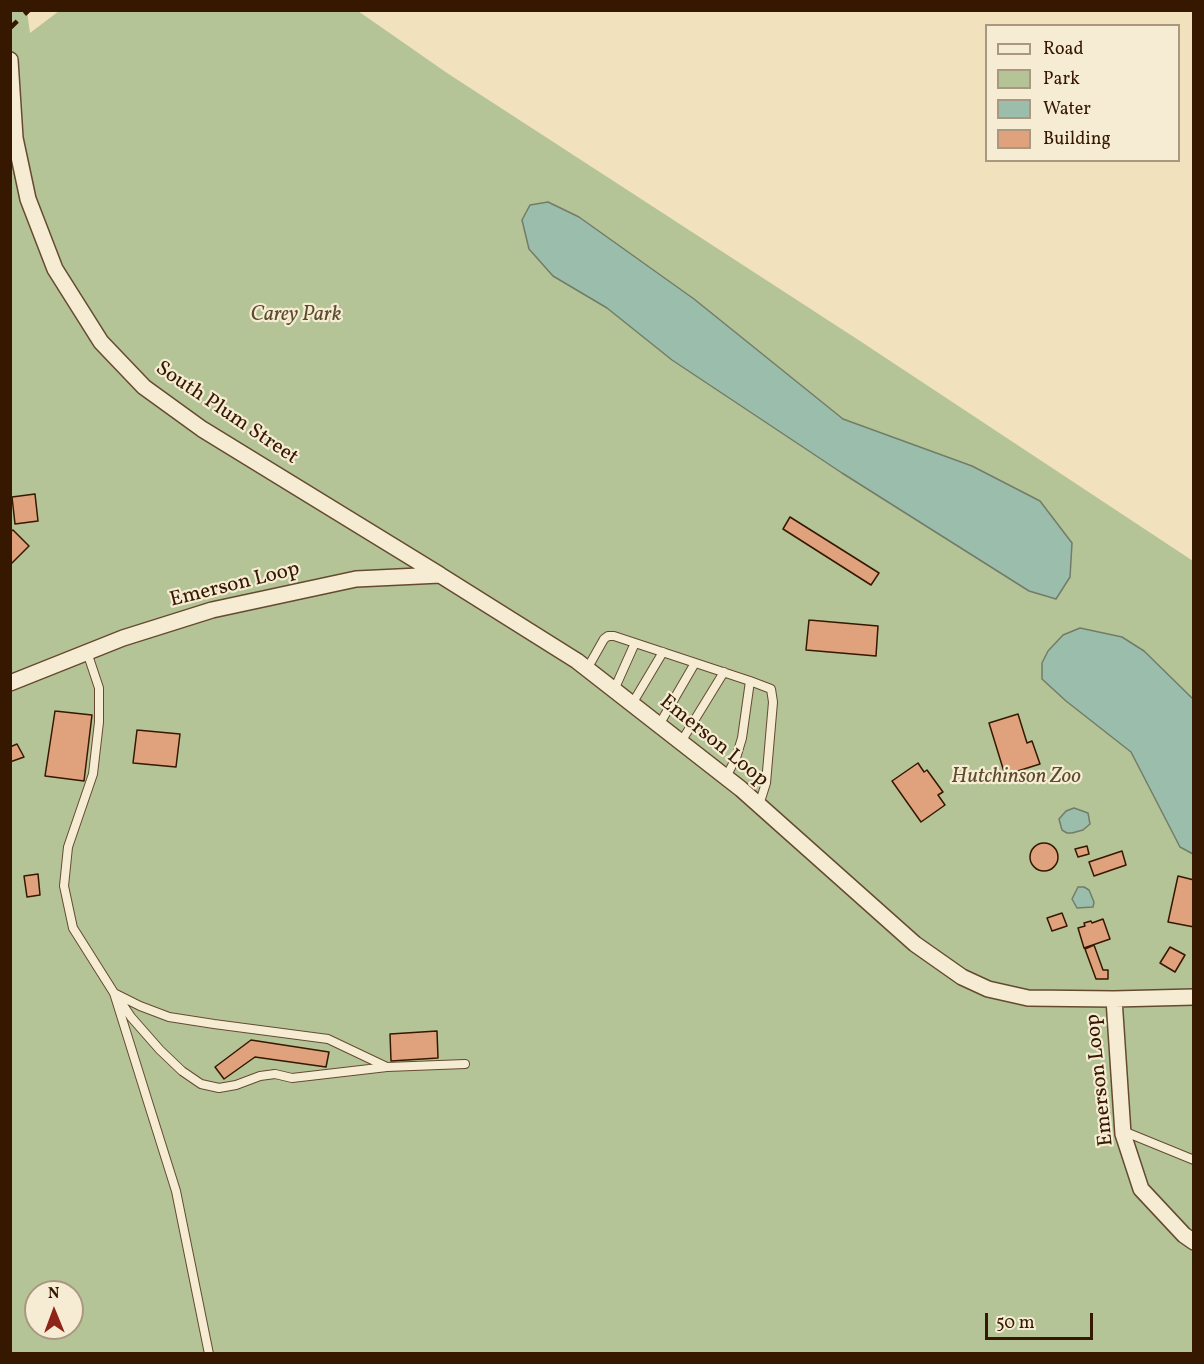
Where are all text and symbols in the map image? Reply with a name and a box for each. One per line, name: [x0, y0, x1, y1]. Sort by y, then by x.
legend: [985, 24, 1180, 162]
text: Road: [1043, 37, 1084, 62]
text: Park: [1043, 67, 1080, 92]
text: Water: [1043, 97, 1091, 122]
text: Building: [1043, 127, 1111, 152]
park label: Carey Park: [251, 303, 341, 329]
street label: South Plum Street: [150, 357, 302, 471]
street label: Emerson Loop: [167, 558, 303, 614]
street label: Emerson Loop: [653, 690, 773, 794]
park label: Hutchinson Zoo: [951, 765, 1081, 791]
street label: Emerson Loop: [1082, 1013, 1120, 1147]
north arrow: [24, 1280, 84, 1340]
text: N: [48, 1283, 60, 1305]
scale bar: [988, 1301, 1096, 1339]
text: 50 m: [996, 1311, 1035, 1336]

